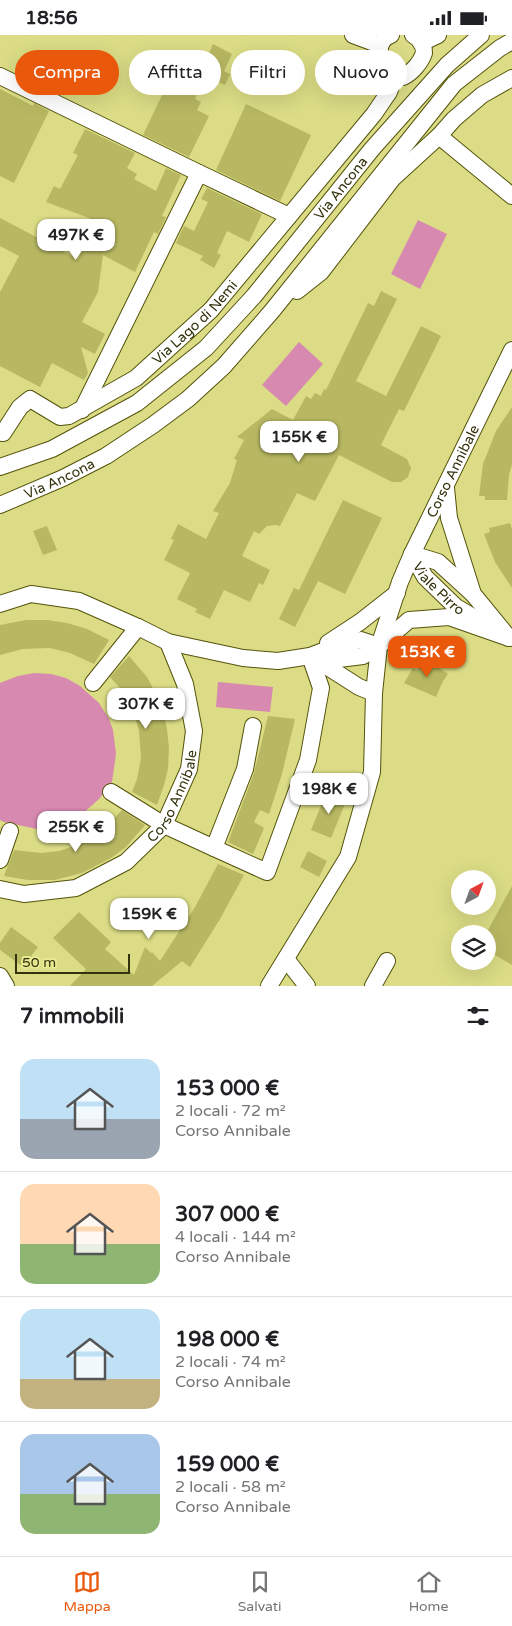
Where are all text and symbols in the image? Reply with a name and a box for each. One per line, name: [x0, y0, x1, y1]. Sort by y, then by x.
text: 18:56: [25, 7, 78, 29]
chip: Compra: [15, 50, 119, 95]
chip: Affitta: [129, 50, 221, 95]
chip: Filtri: [231, 50, 305, 95]
chip: Nuovo: [315, 50, 407, 95]
street label: Via Ancona: [311, 154, 371, 223]
pin: 497K €: [35, 219, 117, 261]
text: 497K €: [48, 225, 104, 245]
street label: Via Lago di Nemi: [149, 277, 241, 368]
pin: 155K €: [258, 421, 340, 463]
street label: Corso Annibale: [423, 422, 483, 521]
text: 155K €: [271, 427, 327, 447]
street label: Via Ancona: [22, 455, 98, 503]
street label: Viale Pirro: [409, 559, 467, 619]
pin: 153K €: [386, 635, 468, 678]
text: 153K €: [399, 642, 455, 662]
pin: 307K €: [105, 687, 187, 730]
text: 307K €: [118, 694, 174, 714]
street label: Corso Annibale: [143, 749, 200, 846]
pin: 198K €: [288, 773, 370, 815]
text: 198K €: [301, 779, 357, 799]
pin: 255K €: [35, 811, 117, 853]
text: 255K €: [48, 817, 104, 837]
north arrow: [451, 870, 496, 915]
map controls: [451, 870, 496, 970]
pin: 159K €: [108, 897, 190, 940]
text: 159K €: [121, 904, 177, 924]
button: layers: [451, 925, 496, 970]
scale bar: [15, 951, 130, 974]
text: 50 m: [22, 954, 56, 971]
icon: filters: [464, 1002, 492, 1030]
text: 7 immobili: [20, 1004, 124, 1029]
text: 153 000 €: [175, 1076, 279, 1101]
icon: home: [60, 1079, 120, 1139]
text: 2 locali · 72 m²: [175, 1101, 286, 1121]
text: Corso Annibale: [175, 1121, 291, 1141]
text: 307 000 €: [175, 1202, 279, 1227]
icon: home: [60, 1204, 120, 1264]
text: 4 locali · 144 m²: [175, 1227, 296, 1247]
text: Corso Annibale: [175, 1247, 291, 1267]
text: 198 000 €: [175, 1327, 279, 1352]
icon: home: [60, 1329, 120, 1389]
text: 2 locali · 74 m²: [175, 1352, 286, 1372]
text: Corso Annibale: [175, 1372, 291, 1392]
text: 159 000 €: [175, 1452, 279, 1477]
icon: home: [60, 1454, 120, 1514]
text: 2 locali · 58 m²: [175, 1477, 286, 1497]
text: Corso Annibale: [175, 1497, 291, 1517]
tab: Mappa: [64, 1568, 111, 1615]
tab: Salvati: [238, 1568, 282, 1615]
tab: Home: [409, 1568, 448, 1615]

